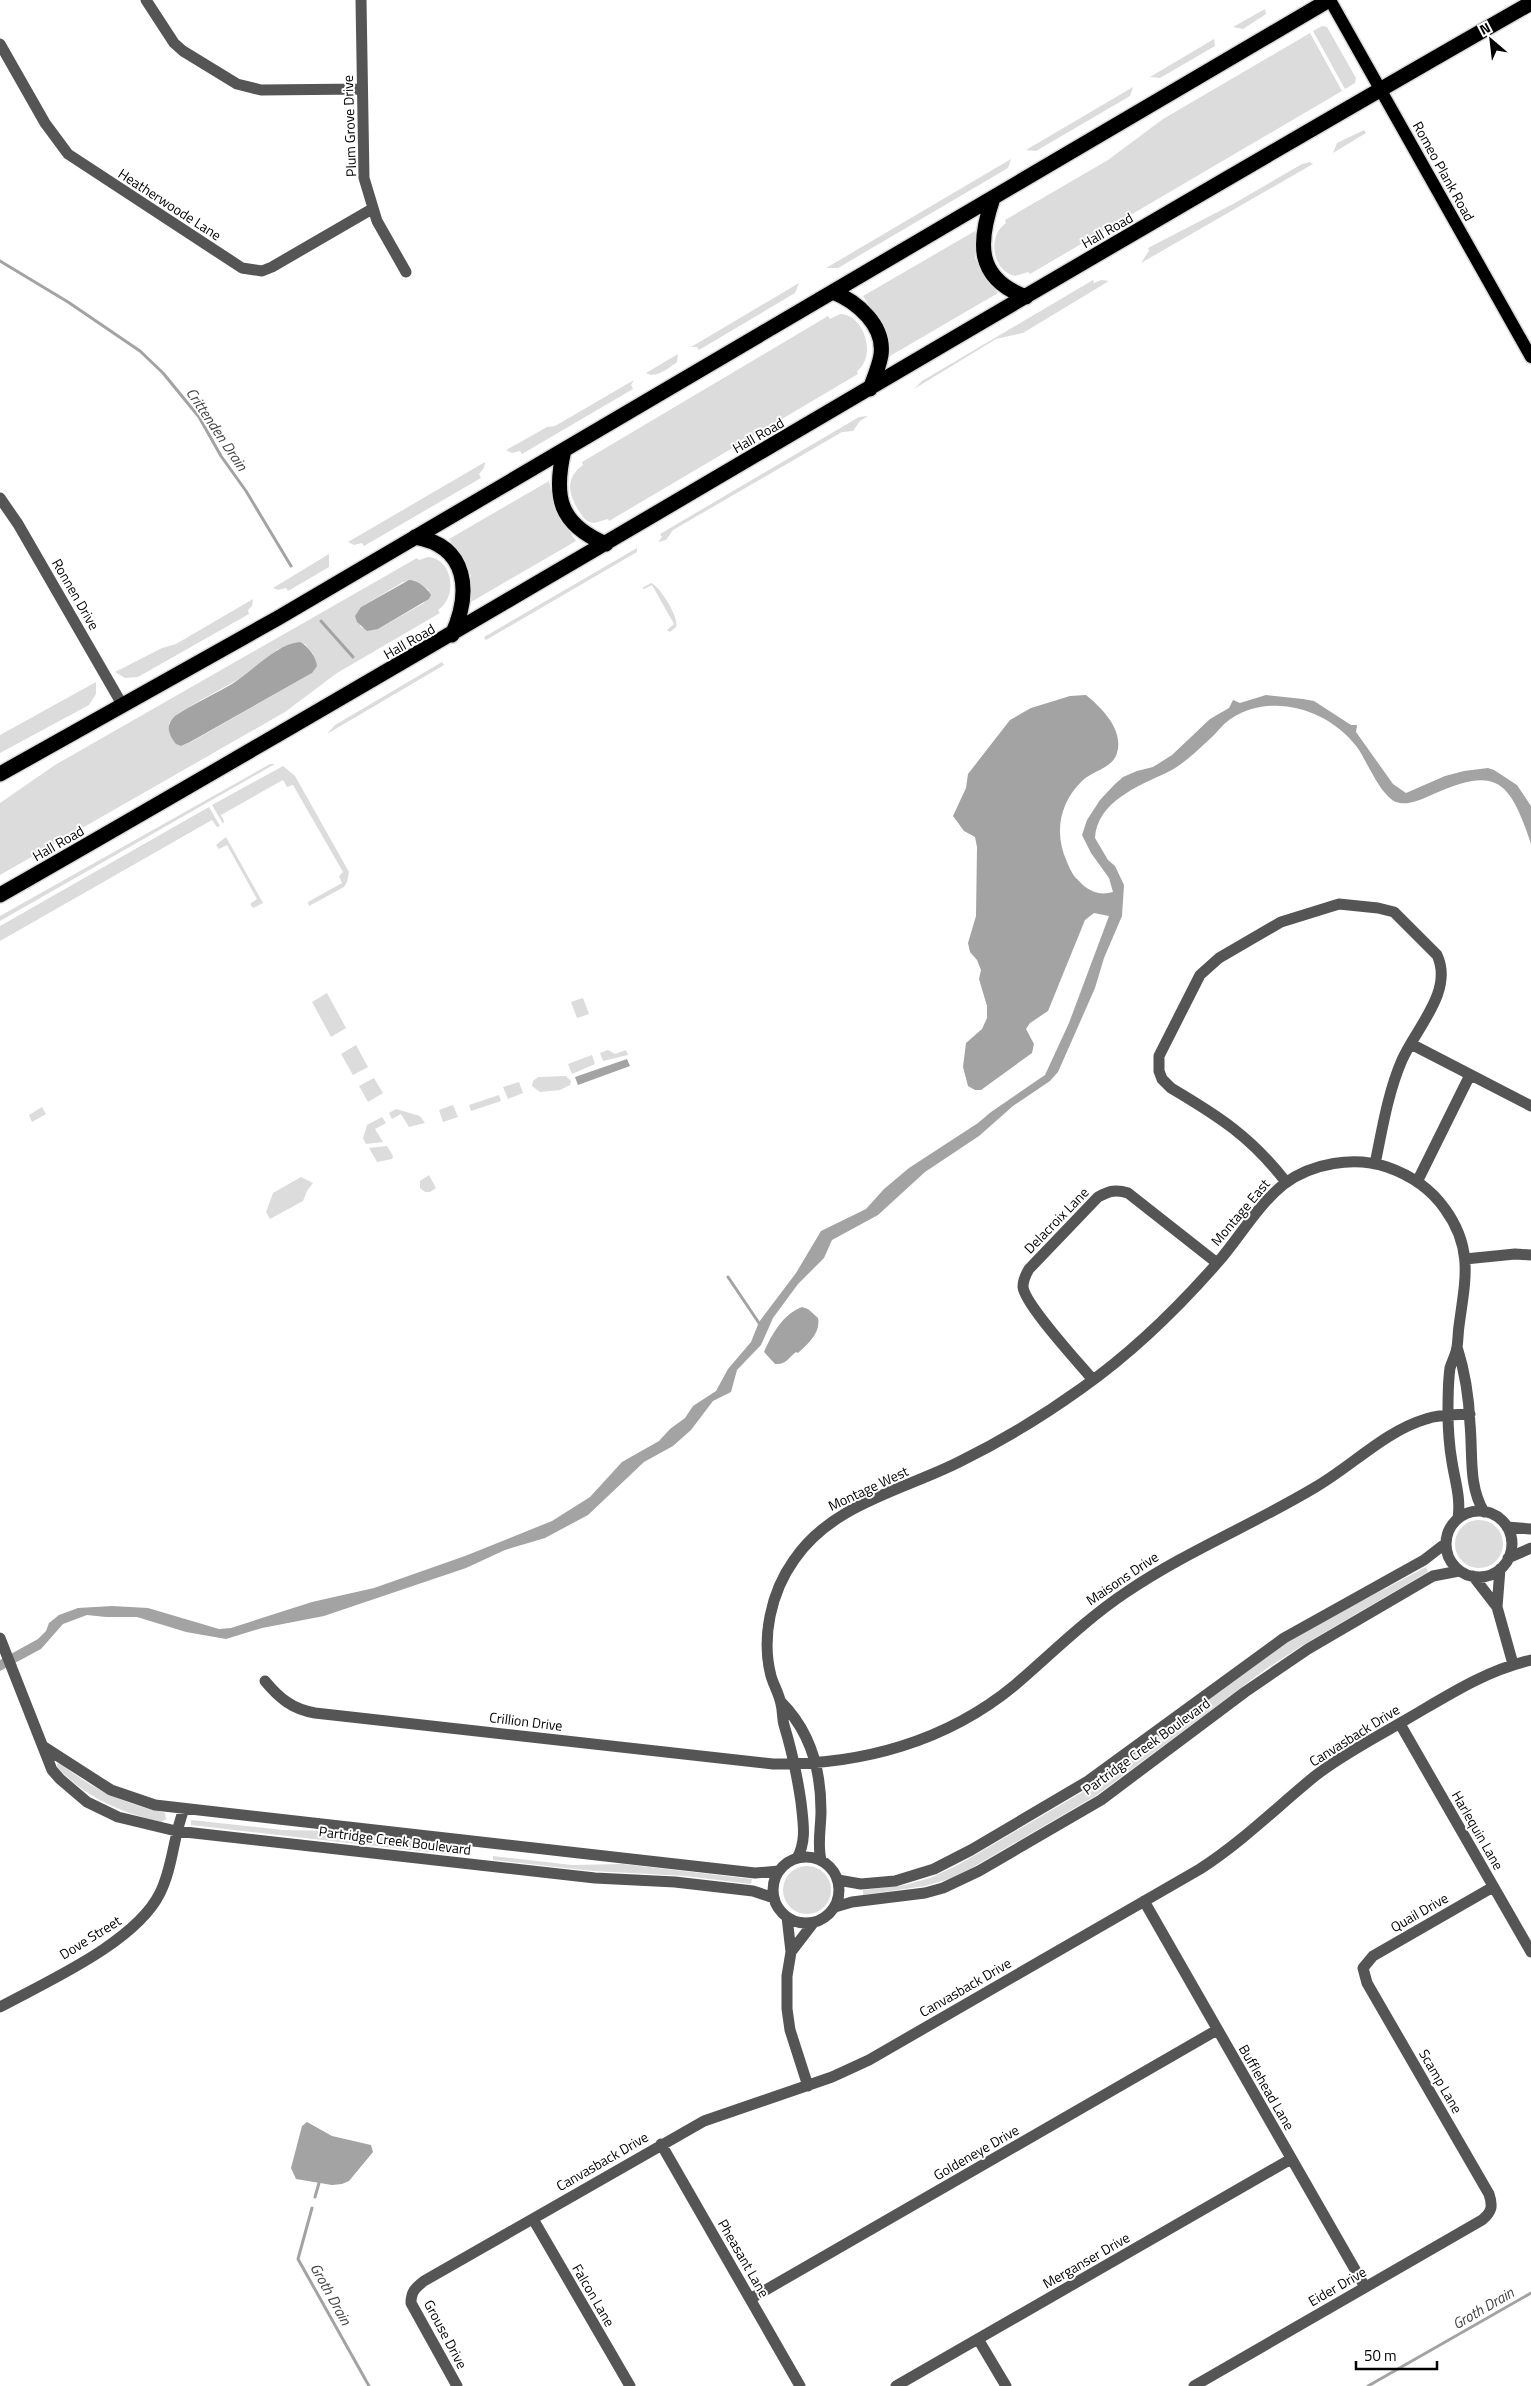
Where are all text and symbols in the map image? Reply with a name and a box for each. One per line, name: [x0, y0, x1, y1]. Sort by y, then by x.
north arrow: [1466, 15, 1516, 65]
text: N: [1475, 17, 1494, 40]
street label: Plum Grove Drive: [337, 75, 361, 177]
street label: Romeo Plank Road: [1408, 117, 1480, 225]
street label: Heatherwoode Lane: [114, 163, 226, 245]
street label: Hall Road: [1077, 207, 1137, 253]
water label: Crittenden Drain: [181, 383, 254, 476]
street label: Hall Road: [728, 412, 788, 458]
street label: Ronnen Drive: [47, 554, 105, 634]
street label: Hall Road: [379, 618, 439, 664]
street label: Hall Road: [28, 820, 88, 866]
street label: Montage East: [1206, 1174, 1274, 1250]
street label: Delacroix Lane: [1019, 1182, 1093, 1258]
street label: Montage West: [824, 1460, 912, 1516]
street label: Maisons Drive: [1082, 1546, 1162, 1610]
street label: Partridge Creek Boulevard: [1078, 1692, 1214, 1800]
street label: Canvasback Drive: [1305, 1699, 1403, 1771]
street label: Crillion Drive: [488, 1706, 564, 1736]
street label: Harlequin Lane: [1447, 1786, 1509, 1874]
street label: Partridge Creek Boulevard: [318, 1820, 472, 1860]
street label: Quail Drive: [1386, 1887, 1452, 1937]
street label: Dove Street: [55, 1910, 125, 1964]
street label: Canvasback Drive: [915, 1952, 1015, 2022]
street label: Bufflehead Lane: [1234, 2040, 1300, 2134]
street label: Scamp Lane: [1414, 2045, 1468, 2117]
street label: Goldeneye Drive: [929, 2119, 1023, 2185]
street label: Canvasback Drive: [552, 2126, 652, 2196]
street label: Pheasant Lane: [713, 2215, 775, 2301]
street label: Merganser Drive: [1039, 2227, 1133, 2293]
water label: Groth Drain: [305, 2259, 358, 2330]
street label: Falcon Lane: [568, 2260, 620, 2330]
street label: Eider Drive: [1304, 2261, 1370, 2311]
water label: Groth Drain: [1448, 2281, 1519, 2335]
street label: Grouse Drive: [419, 2296, 473, 2372]
scale bar: [1356, 2338, 1437, 2370]
text: 50 m: [1364, 2344, 1397, 2367]

